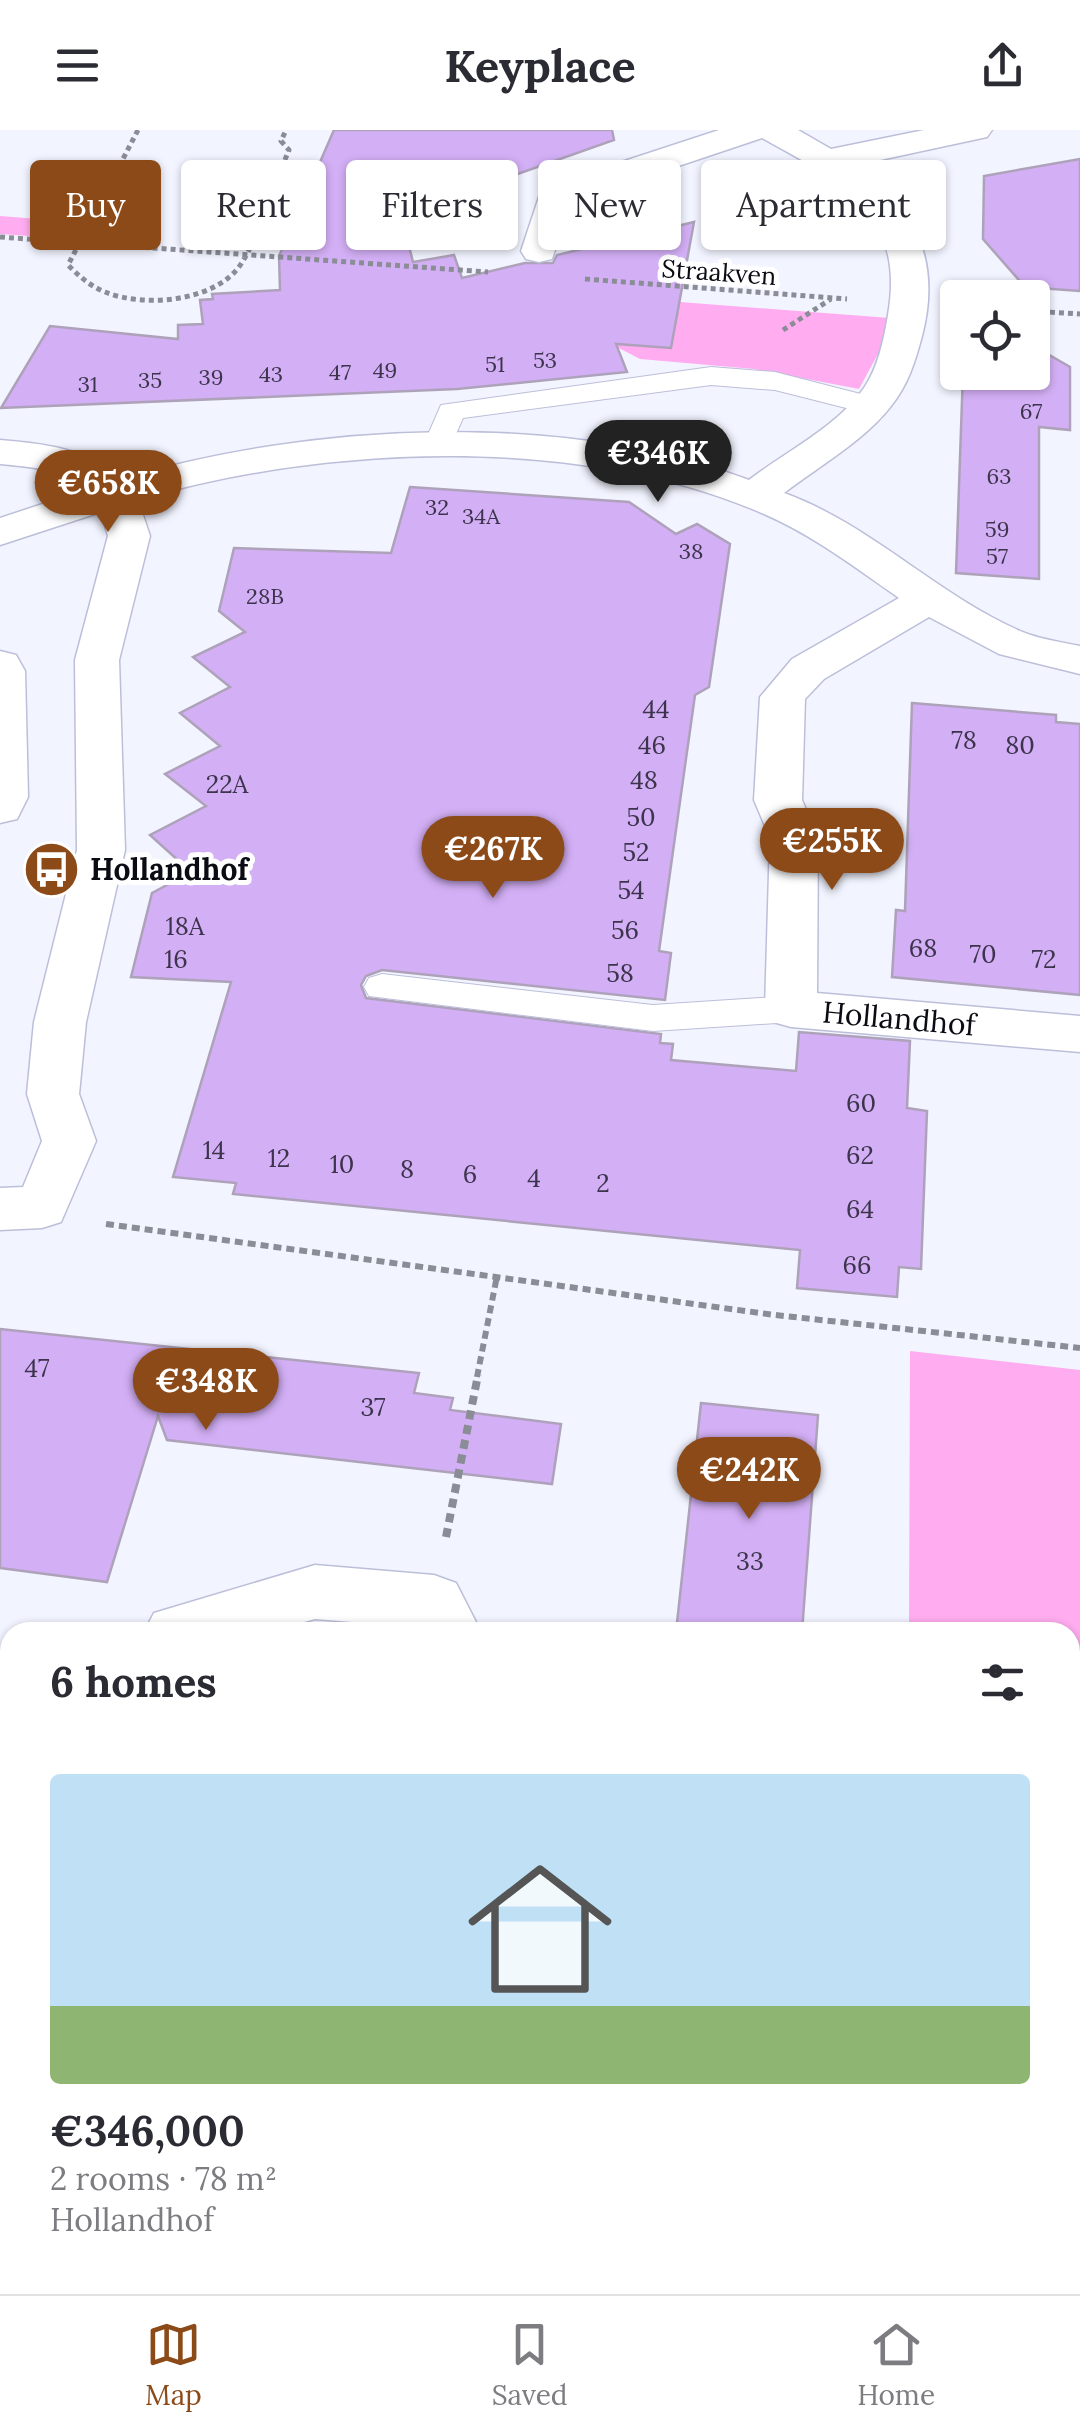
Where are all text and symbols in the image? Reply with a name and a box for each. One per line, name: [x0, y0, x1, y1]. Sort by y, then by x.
text: Keyplace: [444, 37, 636, 94]
icon: menu: [50, 38, 105, 93]
icon: share: [975, 38, 1030, 93]
chip: Buy: [30, 160, 161, 250]
chip: Rent: [181, 160, 326, 250]
chip: Filters: [346, 160, 518, 250]
chip: New: [538, 160, 681, 250]
chip: Apartment: [701, 160, 946, 250]
street label: Straakven: [661, 252, 777, 292]
map controls: [940, 280, 1050, 390]
button: locate: [940, 280, 1050, 390]
house number: 53: [533, 346, 557, 374]
house number: 51: [485, 350, 505, 378]
house number: 49: [373, 356, 397, 384]
house number: 47: [329, 358, 351, 386]
house number: 43: [259, 360, 283, 388]
house number: 39: [199, 363, 223, 391]
house number: 35: [138, 366, 162, 394]
house number: 31: [78, 370, 98, 398]
house number: 67: [1020, 397, 1042, 425]
pin: €346K: [588, 420, 728, 505]
text: €346K: [607, 432, 709, 473]
pin: €658K: [38, 450, 178, 535]
text: €658K: [57, 462, 159, 503]
house number: 63: [987, 462, 1011, 490]
house number: 32: [425, 493, 449, 521]
house number: 34A: [462, 502, 501, 530]
house number: 59: [985, 515, 1009, 543]
house number: 38: [679, 537, 703, 565]
house number: 57: [986, 542, 1008, 570]
house number: 28B: [246, 582, 284, 610]
house number: 44: [642, 693, 670, 725]
house number: 78: [951, 724, 977, 756]
house number: 46: [638, 729, 666, 761]
house number: 80: [1005, 729, 1035, 761]
house number: 48: [630, 764, 658, 796]
house number: 22A: [206, 768, 249, 800]
house number: 50: [626, 801, 656, 833]
pin: €255K: [762, 808, 902, 893]
pin: €267K: [423, 816, 563, 901]
text: €255K: [782, 820, 882, 861]
text: €267K: [443, 828, 543, 869]
house number: 52: [622, 836, 650, 868]
bus stop icon: Hollandhof: [21, 840, 81, 900]
place label: Hollandhof: [90, 850, 250, 888]
house number: 54: [617, 874, 645, 906]
house number: 18A: [166, 910, 205, 942]
house number: 56: [611, 914, 639, 946]
house number: 68: [909, 932, 937, 964]
house number: 70: [969, 938, 997, 970]
house number: 16: [164, 943, 188, 975]
house number: 72: [1032, 943, 1056, 975]
house number: 58: [606, 957, 634, 989]
street label: Hollandhof: [821, 992, 979, 1044]
house number: 60: [846, 1087, 876, 1119]
house number: 14: [203, 1134, 225, 1166]
house number: 62: [846, 1139, 874, 1171]
house number: 12: [268, 1142, 290, 1174]
house number: 10: [330, 1148, 354, 1180]
house number: 8: [400, 1153, 414, 1185]
house number: 6: [463, 1158, 477, 1190]
house number: 4: [527, 1162, 541, 1194]
house number: 2: [596, 1167, 610, 1199]
house number: 64: [846, 1193, 874, 1225]
house number: 66: [843, 1249, 871, 1281]
pin: €348K: [136, 1348, 276, 1433]
house number: 47: [24, 1352, 50, 1384]
text: €348K: [155, 1360, 257, 1401]
house number: 37: [361, 1391, 386, 1423]
pin: €242K: [679, 1437, 819, 1522]
text: €242K: [699, 1449, 799, 1490]
house number: 33: [736, 1545, 764, 1577]
text: 6 homes: [50, 1655, 217, 1709]
icon: filters: [975, 1655, 1030, 1710]
icon: home: [450, 1839, 630, 2019]
text: €346,000: [50, 2104, 245, 2158]
text: 2 rooms · 78 m²: [50, 2158, 277, 2199]
text: Hollandhof: [50, 2199, 214, 2240]
tab: Map: [145, 2317, 202, 2413]
tab: Saved: [492, 2317, 567, 2413]
tab: Home: [857, 2317, 935, 2413]

